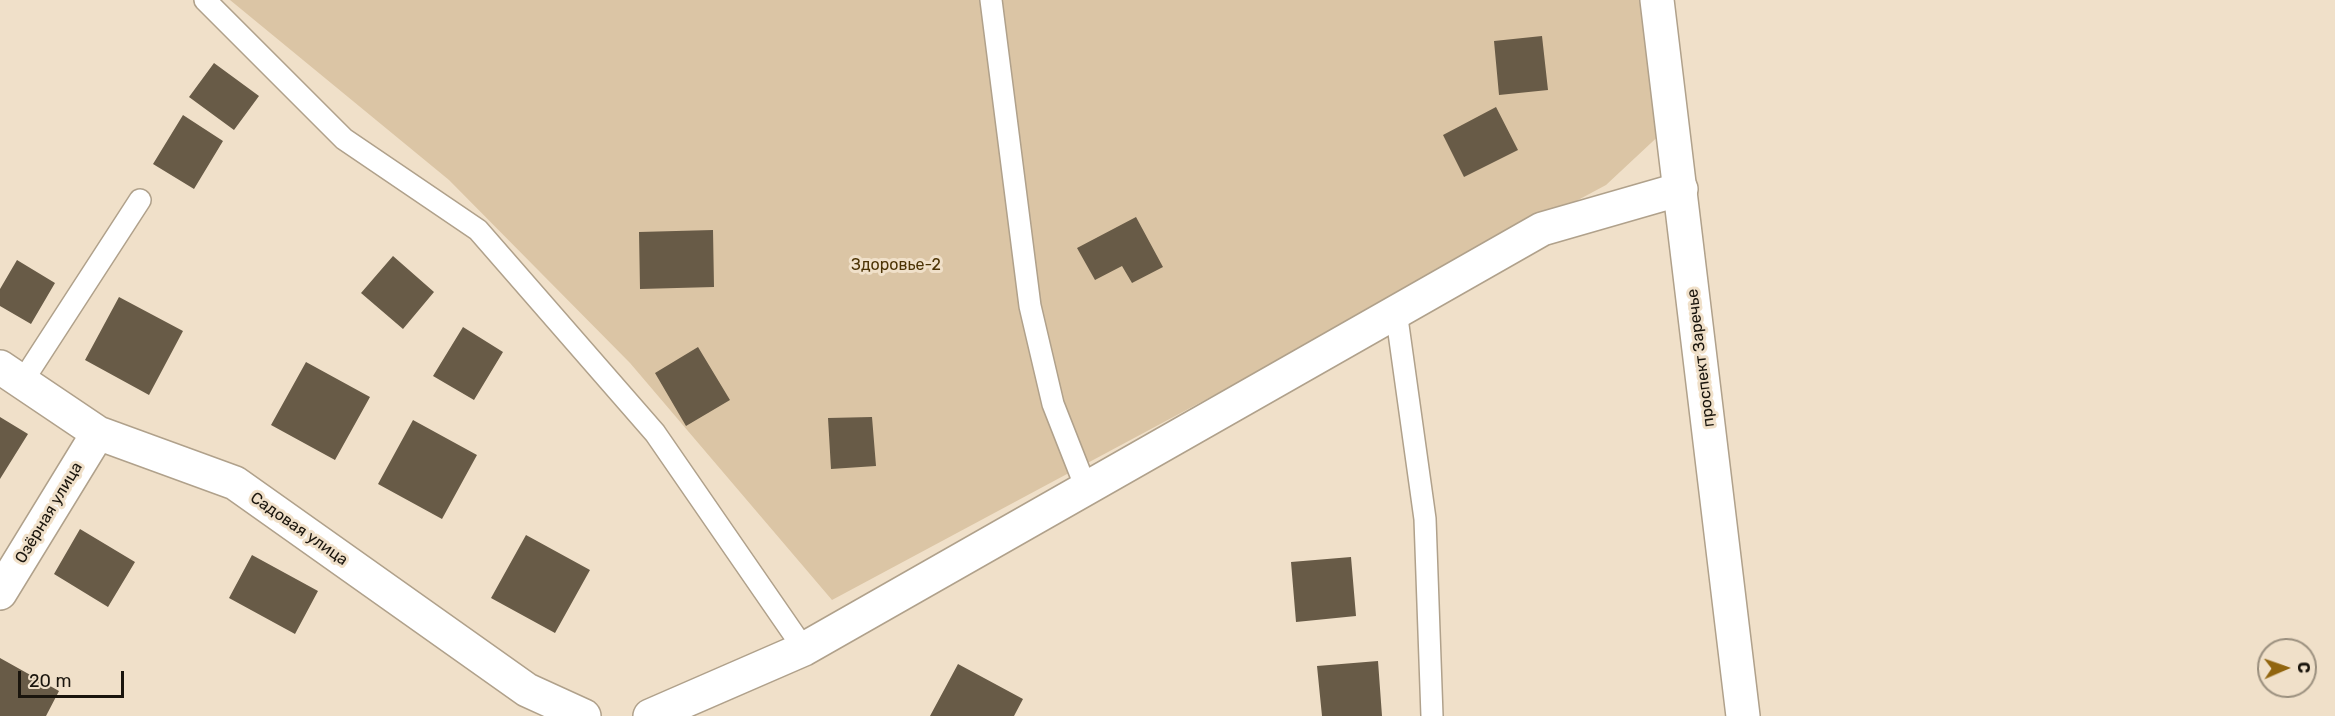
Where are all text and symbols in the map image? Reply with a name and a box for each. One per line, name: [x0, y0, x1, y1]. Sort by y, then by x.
park label: Здоровье-2: [851, 255, 941, 275]
street label: проспект Заречье: [1683, 288, 1719, 428]
street label: Озёрная улица: [11, 459, 87, 567]
street label: Садовая улица: [246, 488, 352, 570]
north arrow: [2257, 638, 2317, 698]
scale bar: [21, 659, 128, 697]
text: С: [2294, 661, 2313, 673]
text: 20 m: [29, 670, 71, 692]

